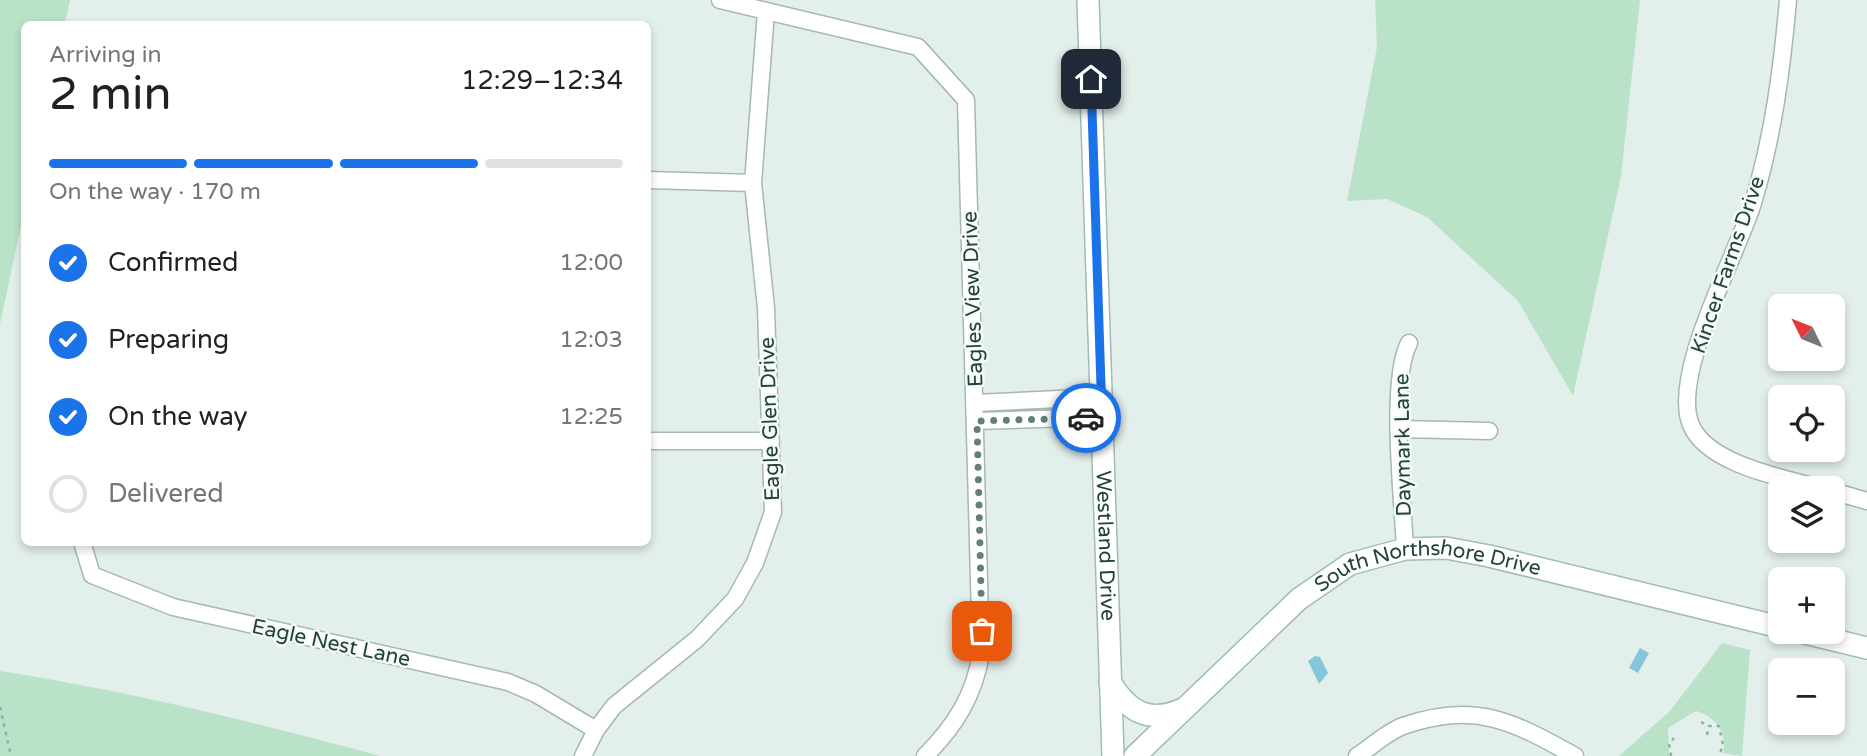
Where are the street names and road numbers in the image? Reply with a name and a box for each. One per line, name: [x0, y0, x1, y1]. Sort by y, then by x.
street label: Kincer Farms Drive: [1686, 173, 1770, 357]
street label: Eagles View Drive: [957, 210, 989, 387]
street label: Eagle Glen Drive: [755, 337, 785, 501]
street label: Daymark Lane: [1389, 373, 1417, 517]
street label: Westland Drive: [1091, 470, 1121, 621]
street label: South Northshore Drive: [1309, 535, 1544, 597]
street label: Eagle Nest Lane: [249, 614, 413, 672]

